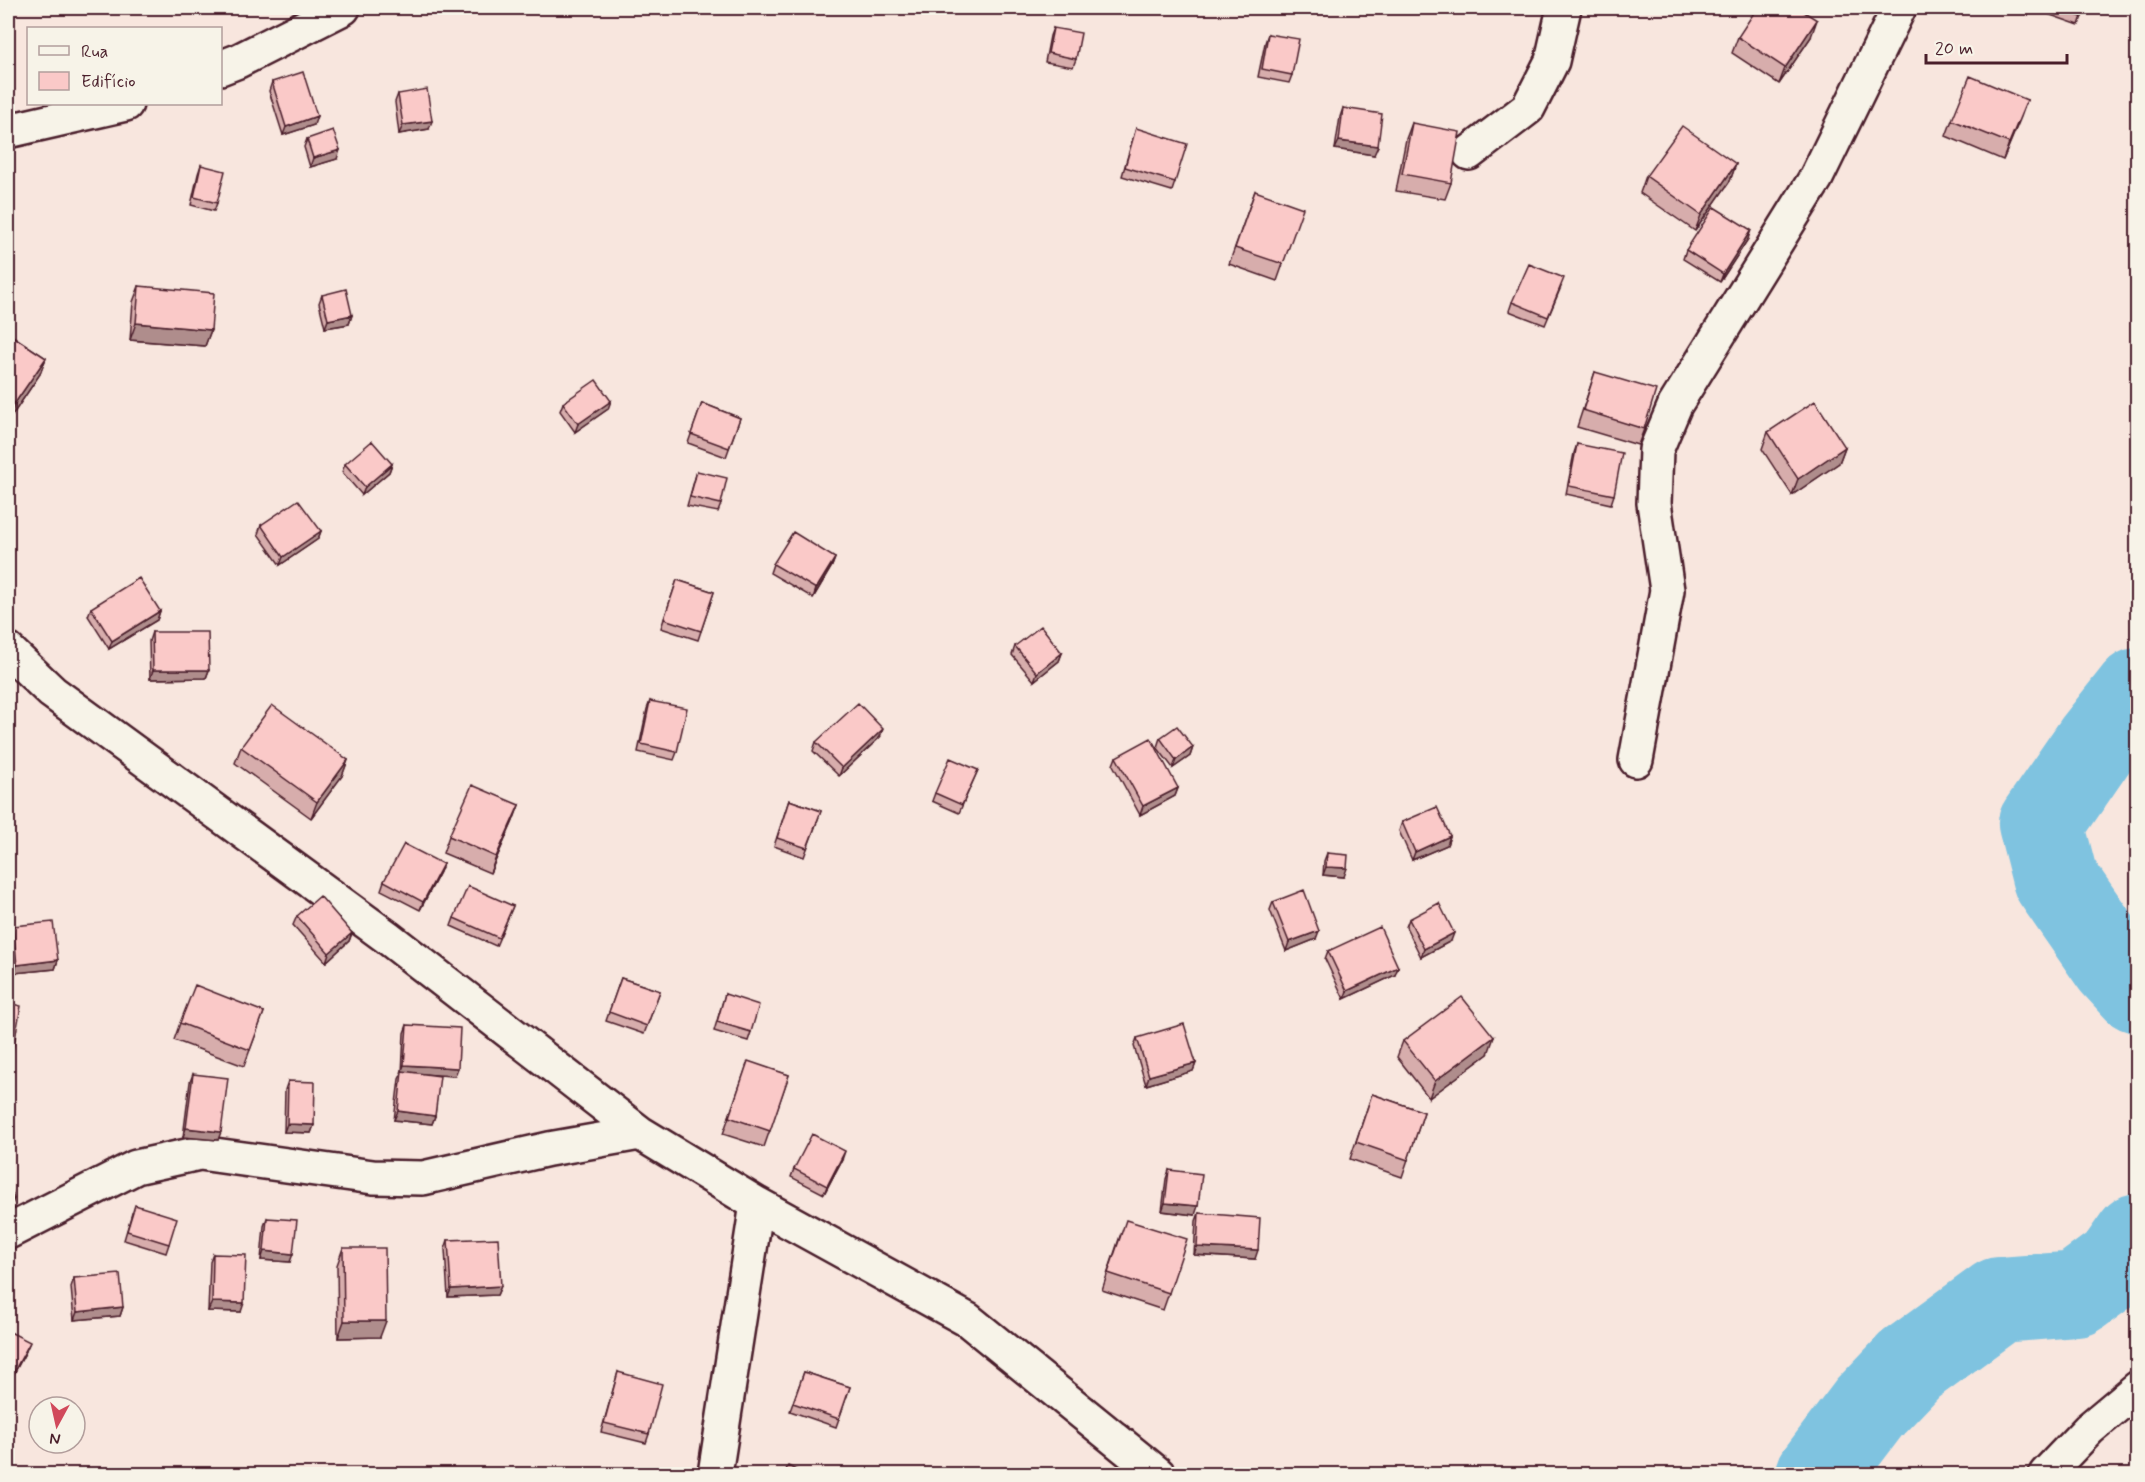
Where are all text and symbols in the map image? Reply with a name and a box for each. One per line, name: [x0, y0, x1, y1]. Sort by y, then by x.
legend: [27, 27, 222, 105]
scale bar: [1926, 27, 2067, 65]
text: 20 m: [1935, 37, 1973, 61]
text: Rua: [81, 40, 108, 64]
text: Edifício: [81, 70, 136, 94]
north arrow: [27, 1395, 87, 1455]
text: N: [48, 1427, 62, 1450]

